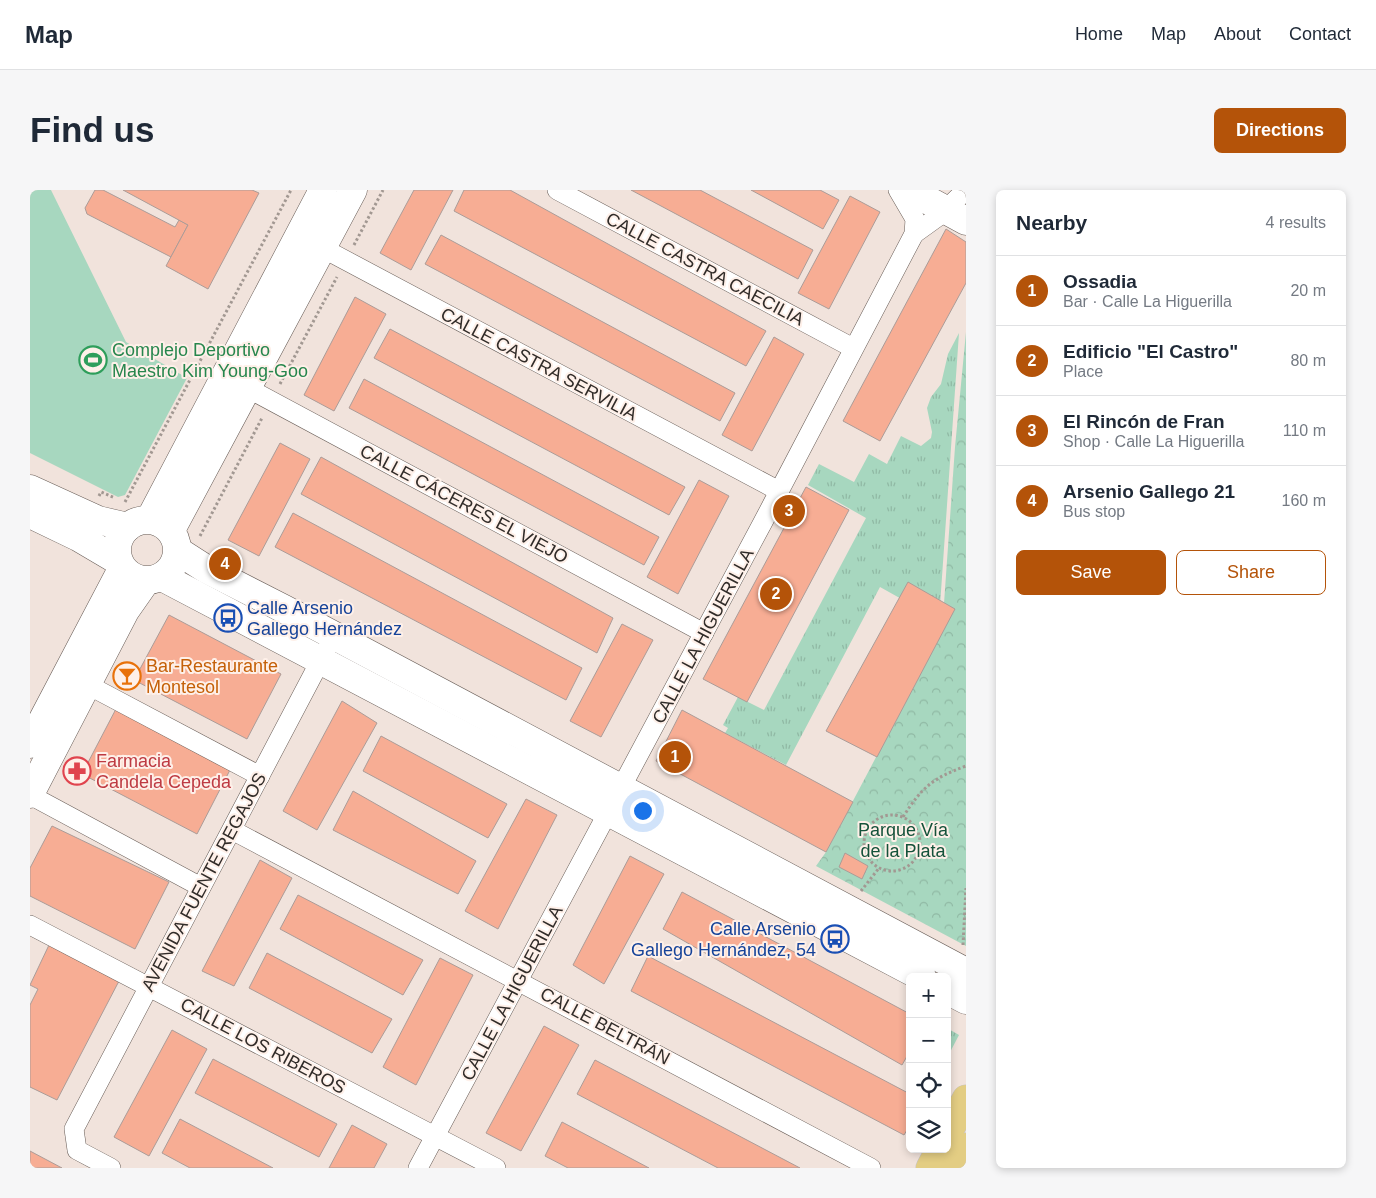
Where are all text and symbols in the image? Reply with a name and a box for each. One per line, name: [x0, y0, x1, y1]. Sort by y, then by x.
text: Map: [25, 21, 73, 48]
text: Home: [1075, 24, 1123, 44]
text: Map: [1151, 24, 1186, 44]
text: About: [1214, 24, 1261, 44]
text: Contact: [1289, 24, 1351, 44]
button: Directions: [1214, 108, 1346, 153]
text: Find us: [30, 110, 154, 149]
street label: CALLE CASTRA CAECILIA: [603, 208, 807, 330]
text: Nearby: [1016, 211, 1087, 234]
text: 4 results: [1266, 214, 1326, 231]
text: Ossadia: [1063, 271, 1137, 292]
text: 1: [1028, 282, 1036, 299]
text: 20 m: [1290, 282, 1326, 299]
text: Bar · Calle La Higuerilla: [1063, 293, 1232, 310]
street label: CALLE CASTRA SERVILIA: [437, 304, 641, 424]
place label: Complejo Deportivo Maestro Kim Young-Goo: [112, 340, 308, 381]
text: Edificio "El Castro": [1063, 341, 1238, 362]
sports icon: Complejo Deportivo Maestro Kim Young-Goo: [78, 345, 108, 375]
text: 2: [1028, 352, 1036, 369]
text: 80 m: [1290, 352, 1326, 369]
text: Place: [1063, 363, 1103, 380]
text: El Rincón de Fran: [1063, 411, 1225, 432]
text: 3: [1028, 422, 1036, 439]
text: 110 m: [1283, 422, 1326, 439]
text: Shop · Calle La Higuerilla: [1063, 433, 1244, 450]
street label: CALLE CÁCERES EL VIEJO: [357, 441, 571, 567]
text: Arsenio Gallego 21: [1063, 481, 1235, 502]
pin: 3: [773, 492, 805, 530]
text: 4: [1028, 492, 1036, 509]
text: 160 m: [1282, 492, 1326, 509]
text: Bus stop: [1063, 503, 1125, 520]
pin: 4: [209, 545, 241, 583]
street label: CALLE LA HIGUERILLA: [648, 545, 758, 727]
button: Save: [1016, 550, 1166, 595]
button: Share: [1176, 550, 1326, 595]
pin: 2: [760, 575, 792, 613]
place label: Calle Arsenio Gallego Hernández: [247, 598, 402, 639]
bus stop icon: Calle Arsenio Gallego Hernández: [213, 603, 243, 633]
place label: Bar-Restaurante Montesol: [146, 656, 278, 697]
bar icon: Bar-Restaurante Montesol: [112, 661, 142, 691]
pin: 1: [659, 738, 691, 776]
place label: Farmacia Candela Cepeda: [96, 751, 232, 792]
pharmacy icon: Farmacia Candela Cepeda: [62, 756, 92, 786]
street label: AVENIDA FUENTE REGAJOS: [138, 769, 270, 995]
your location: [630, 798, 656, 824]
park label: Parque Vía de la Plata: [858, 820, 949, 861]
street label: CALLE LA HIGUERILLA: [457, 902, 567, 1084]
place label: Calle Arsenio Gallego Hernández, 54: [631, 919, 816, 960]
bus stop icon: Calle Arsenio Gallego Hernández, 54: [820, 924, 850, 954]
map controls: [906, 973, 951, 1153]
button: +: [906, 973, 951, 1018]
street label: CALLE BELTRÁN: [537, 983, 673, 1069]
street label: CALLE LOS RIBEROS: [177, 994, 349, 1098]
button: −: [906, 1018, 951, 1063]
button: locate: [906, 1063, 951, 1108]
button: layers: [906, 1108, 951, 1153]

